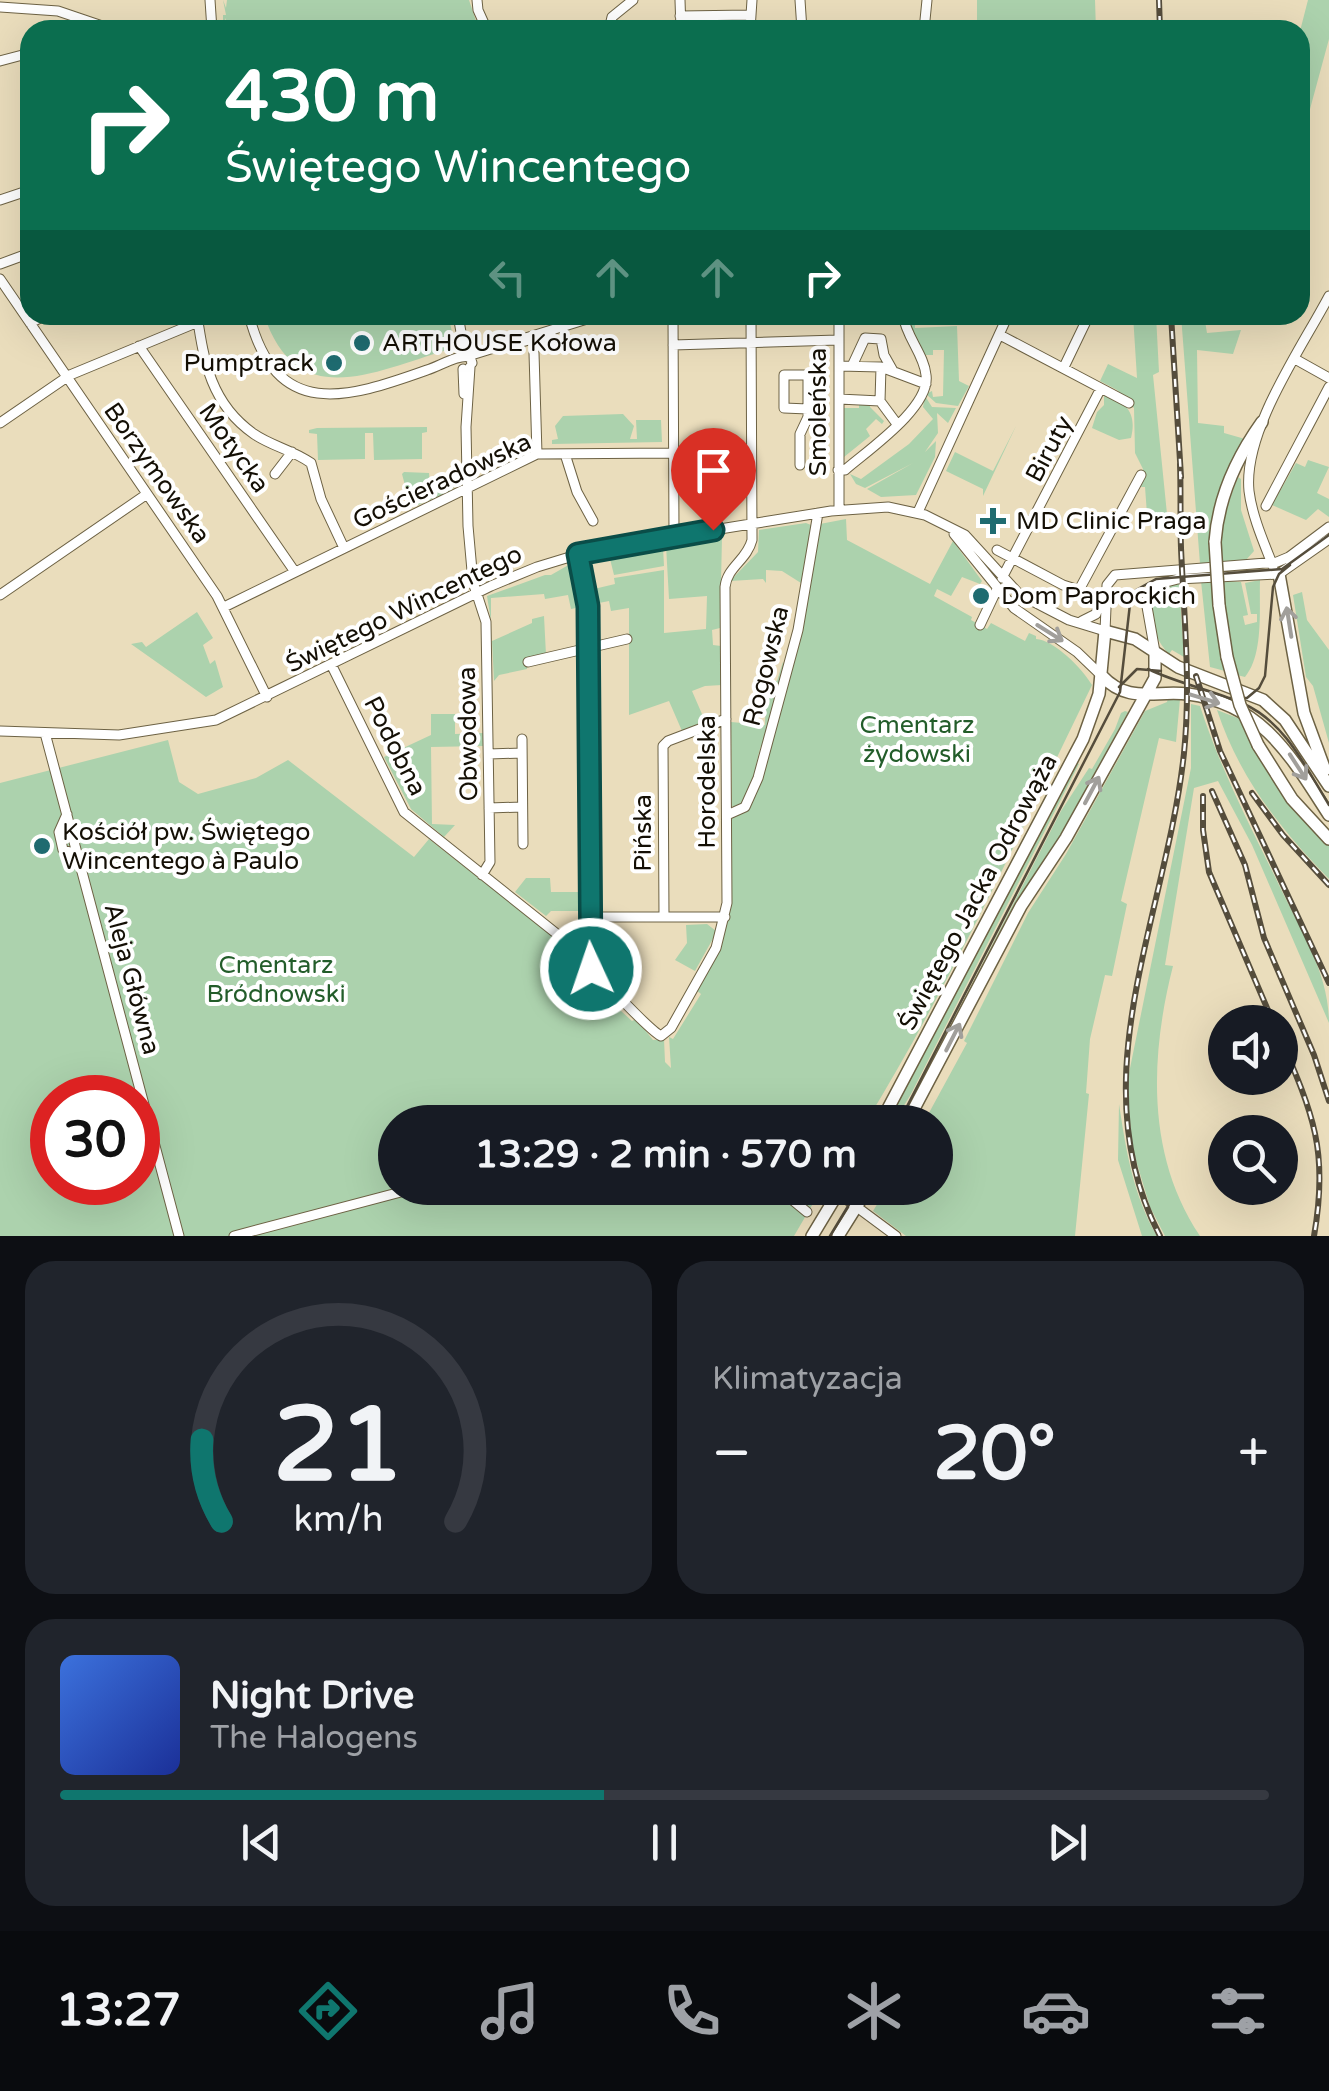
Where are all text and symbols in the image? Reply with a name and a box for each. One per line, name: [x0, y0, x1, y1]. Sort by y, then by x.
text: 430 m: [225, 56, 439, 140]
icon: right: [60, 60, 190, 190]
text: Świętego Wincentego: [225, 141, 691, 195]
icon: left: [480, 250, 535, 305]
icon: ahead: [585, 250, 640, 305]
icon: ahead: [690, 250, 745, 305]
icon: right: [795, 250, 850, 305]
place label: ARTHOUSE Kołowa: [382, 328, 617, 358]
marker: ARTHOUSE Kołowa: [351, 332, 373, 354]
place label: Pumptrack: [183, 348, 314, 378]
street label: Smoleńska: [803, 348, 833, 476]
marker: Pumptrack: [323, 352, 345, 374]
street label: Borzymowska: [97, 397, 217, 549]
street label: Motycka: [192, 397, 276, 499]
street label: Biruty: [1019, 411, 1079, 487]
street label: Gościeradowska: [348, 427, 536, 535]
pin: [671, 428, 756, 531]
icon: arrive: [686, 443, 741, 498]
place label: MD Clinic Praga: [1016, 506, 1207, 536]
marker: MD Clinic Praga: [980, 508, 1006, 534]
street label: Świętego Wincentego: [281, 539, 527, 679]
place label: Dom Paprockich: [1001, 581, 1196, 611]
marker: Dom Paprockich: [970, 585, 992, 607]
street label: Rogowska: [737, 603, 795, 729]
one-way arrow: [1279, 606, 1297, 639]
one-way arrow: [1035, 622, 1064, 643]
street label: Obwodowa: [452, 666, 484, 802]
street label: Podobna: [357, 691, 433, 801]
one-way arrow: [1189, 692, 1221, 710]
park label: Cmentarz żydowski: [860, 710, 974, 769]
street label: Horodelska: [692, 715, 722, 849]
street label: Świętego Jacka Odrowąża: [892, 749, 1064, 1035]
one-way arrow: [1288, 752, 1309, 781]
one-way arrow: [1082, 776, 1102, 806]
street label: Pińska: [628, 794, 658, 872]
place label: Kościół pw. Świętego Wincentego à Paulo: [62, 817, 310, 876]
marker: Kościół pw. Świętego Wincentego à Paulo: [31, 835, 53, 857]
street label: Aleja Główna: [97, 900, 167, 1058]
position arrow: [539, 917, 643, 1021]
park label: Cmentarz Bródnowski: [206, 950, 346, 1009]
map controls: [1208, 1005, 1298, 1205]
button: sound: [1208, 1005, 1298, 1095]
one-way arrow: [944, 1022, 963, 1052]
speed limit sign: 30: [30, 1075, 160, 1205]
button: search: [1208, 1115, 1298, 1205]
text: 13:29 · 2 min · 570 m: [474, 1132, 857, 1178]
text: Klimatyzacja: [712, 1360, 903, 1398]
text: 21: [273, 1384, 404, 1509]
text: 20°: [933, 1409, 1056, 1499]
text: −: [712, 1421, 751, 1487]
text: +: [1238, 1421, 1269, 1487]
text: km/h: [294, 1498, 383, 1541]
text: Night Drive: [210, 1673, 414, 1719]
text: The Halogens: [210, 1719, 418, 1757]
icon: previous: [234, 1815, 289, 1870]
icon: pause: [637, 1815, 692, 1870]
icon: next: [1040, 1815, 1095, 1870]
icon: directions: [293, 1976, 363, 2046]
icon: music: [475, 1976, 545, 2046]
icon: phone: [657, 1976, 727, 2046]
icon: climate: [839, 1976, 909, 2046]
icon: car: [1021, 1976, 1091, 2046]
icon: filters: [1203, 1976, 1273, 2046]
text: 13:27: [56, 1984, 181, 2038]

